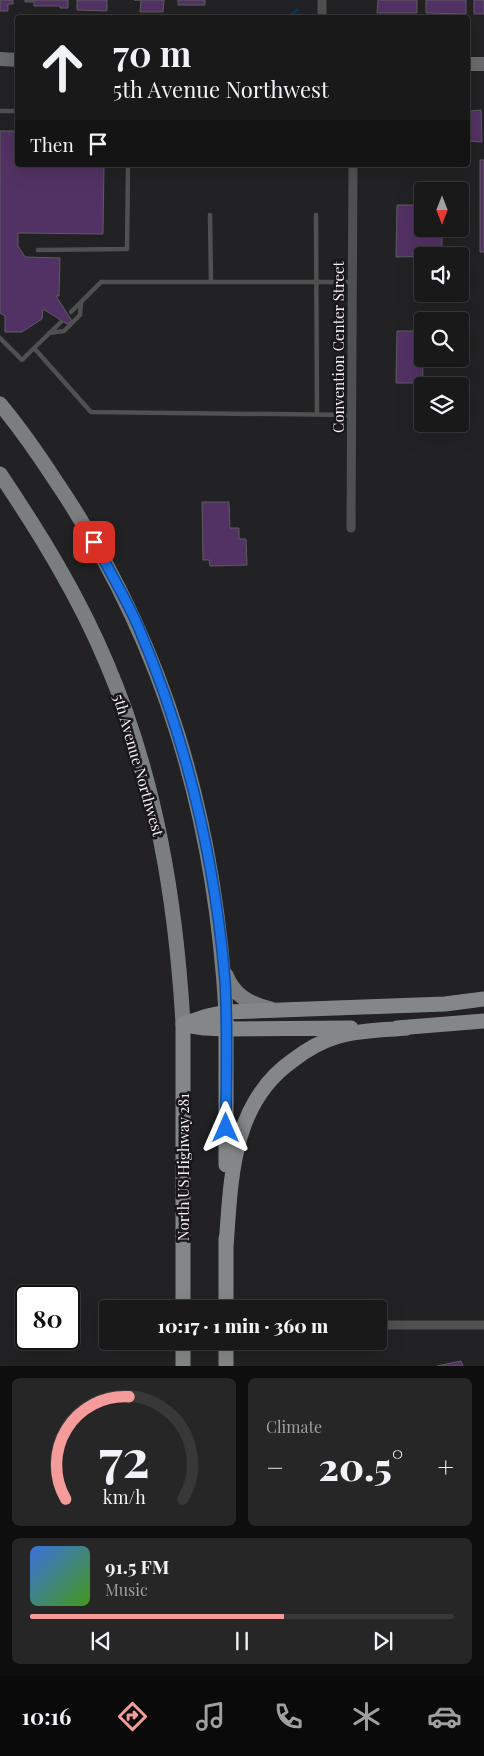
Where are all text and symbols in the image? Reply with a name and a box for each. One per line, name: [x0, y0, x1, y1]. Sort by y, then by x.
text: 70 m: [113, 29, 191, 76]
icon: ahead: [30, 35, 95, 100]
text: 5th Avenue Northwest: [113, 74, 329, 104]
icon: arrive: [84, 130, 112, 158]
text: Then: [30, 131, 74, 157]
north arrow: [414, 182, 469, 238]
map controls: [414, 182, 469, 432]
button: sound: [414, 247, 469, 302]
street label: Convention Center Street: [328, 260, 348, 433]
button: search: [414, 312, 469, 367]
button: layers: [414, 377, 469, 432]
pin: [73, 521, 115, 563]
icon: arrive: [80, 528, 108, 556]
street label: 5th Avenue Northwest: [109, 692, 169, 839]
street label: North US Highway 281: [173, 1093, 193, 1241]
position arrow: [199, 1101, 251, 1153]
speed limit sign: 80: [15, 1285, 80, 1350]
text: 10:17 · 1 min · 360 m: [158, 1312, 328, 1338]
text: Climate: [266, 1416, 322, 1437]
text: 72: [99, 1422, 149, 1491]
text: 20.5°: [318, 1440, 403, 1491]
text: −: [266, 1448, 284, 1485]
text: +: [438, 1448, 454, 1485]
text: km/h: [103, 1485, 146, 1508]
text: 91.5 FM: [105, 1553, 169, 1579]
text: Music: [105, 1579, 148, 1600]
icon: previous: [87, 1627, 115, 1655]
icon: pause: [228, 1627, 256, 1655]
icon: next: [369, 1627, 397, 1655]
icon: directions: [115, 1699, 150, 1734]
icon: music: [193, 1699, 228, 1734]
icon: phone: [271, 1699, 306, 1734]
icon: climate: [349, 1699, 384, 1734]
icon: car: [427, 1699, 462, 1734]
text: 10:16: [22, 1701, 71, 1731]

